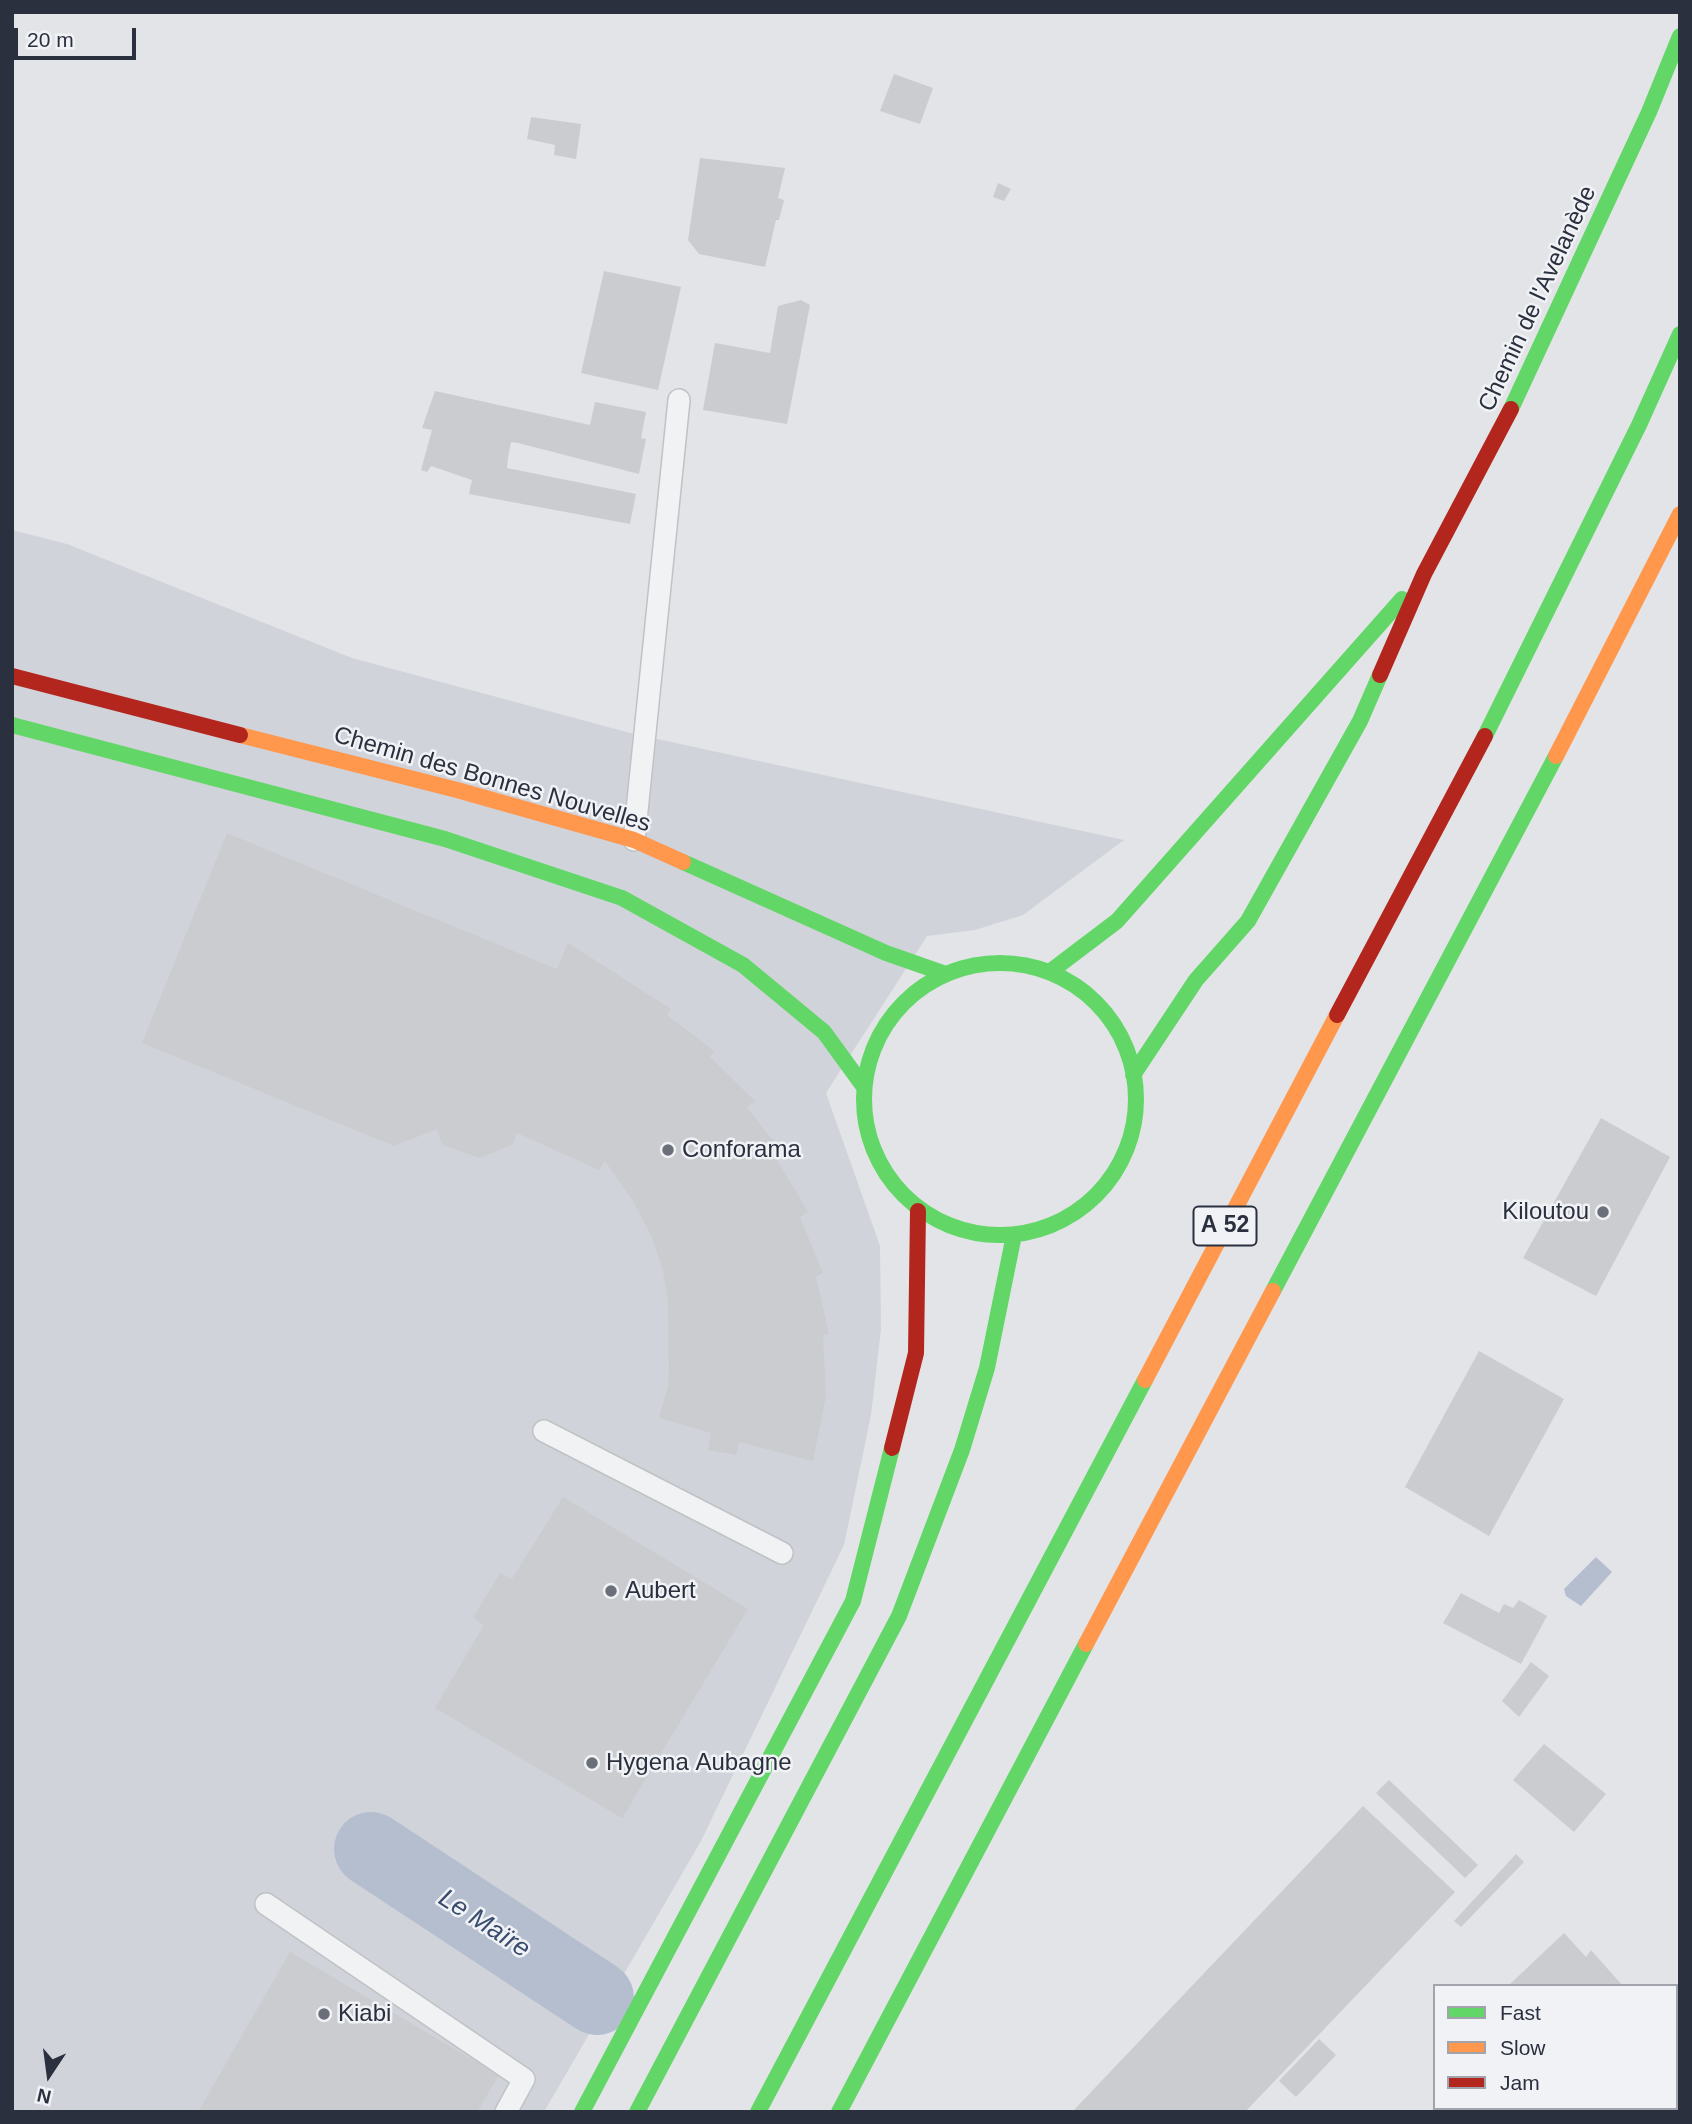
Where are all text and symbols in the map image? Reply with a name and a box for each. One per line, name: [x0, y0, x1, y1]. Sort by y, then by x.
scale bar: [18, 14, 140, 58]
text: 20 m: [27, 28, 74, 51]
street label: Chemin de l'Avelanède: [1473, 182, 1603, 416]
street label: Chemin des Bonnes Nouvelles: [330, 721, 654, 839]
place label: Conforama: [682, 1136, 801, 1164]
marker: Conforama: [660, 1142, 676, 1158]
place label: Kiloutou: [1502, 1198, 1589, 1226]
marker: Kiloutou: [1595, 1204, 1611, 1220]
road number: A 52: [1194, 1206, 1256, 1246]
place label: Aubert: [625, 1577, 696, 1605]
marker: Aubert: [603, 1583, 619, 1599]
place label: Hygena Aubagne: [606, 1749, 791, 1777]
marker: Hygena Aubagne: [584, 1755, 600, 1771]
water label: Le Maïre: [432, 1883, 536, 1965]
legend: [1433, 1984, 1678, 2110]
place label: Kiabi: [338, 2000, 391, 2028]
text: Fast: [1500, 2001, 1541, 2024]
marker: Kiabi: [316, 2006, 332, 2022]
text: Slow: [1500, 2036, 1546, 2059]
north arrow: [14, 2040, 84, 2110]
text: Jam: [1500, 2071, 1540, 2094]
text: N: [35, 2084, 53, 2108]

